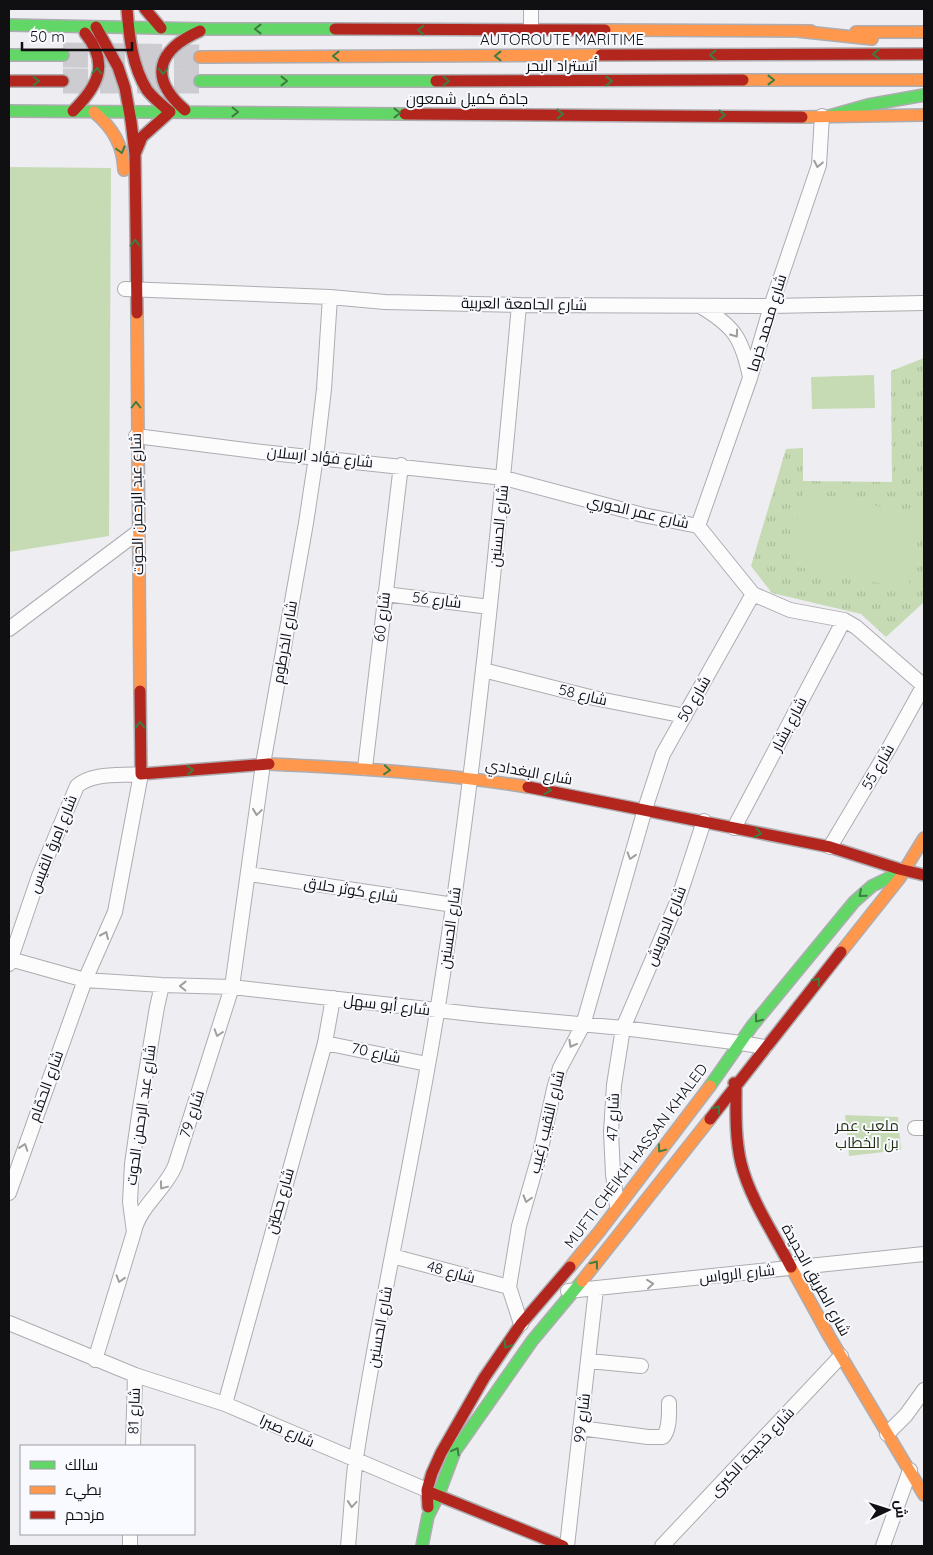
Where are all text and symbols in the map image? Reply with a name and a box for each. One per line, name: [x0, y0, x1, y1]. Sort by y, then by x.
scale bar: [22, 20, 132, 52]
one-way arrow: [254, 24, 262, 34]
one-way arrow: [416, 25, 424, 35]
text: 50 m: [30, 27, 65, 46]
street label: AUTOROUTE MARITIME: [480, 30, 644, 49]
one-way arrow: [871, 49, 879, 59]
one-way arrow: [709, 50, 716, 60]
one-way arrow: [331, 51, 339, 61]
one-way arrow: [494, 51, 502, 61]
street label: أتستراد البحر: [525, 56, 598, 75]
one-way arrow: [92, 67, 103, 75]
one-way arrow: [158, 68, 168, 75]
one-way arrow: [768, 75, 775, 85]
one-way arrow: [32, 76, 40, 86]
one-way arrow: [280, 76, 288, 86]
one-way arrow: [442, 76, 450, 86]
one-way arrow: [605, 76, 613, 86]
street label: جادة كميل شمعون: [406, 89, 528, 109]
one-way arrow: [232, 107, 239, 117]
one-way arrow: [394, 108, 402, 118]
one-way arrow: [556, 109, 564, 119]
one-way arrow: [719, 110, 727, 120]
one-way arrow: [116, 145, 126, 154]
one-way arrow: [813, 160, 823, 169]
one-way arrow: [130, 238, 141, 246]
street label: شارع محمد خرما: [743, 272, 792, 374]
street label: شارع الجامعة العربية: [461, 293, 587, 316]
one-way arrow: [729, 328, 737, 337]
one-way arrow: [131, 401, 141, 408]
street label: شارع عبد الرحمن الحوت: [126, 433, 149, 575]
street label: شارع فؤاد ارسلان: [266, 441, 374, 474]
street label: شارع الحسنين: [485, 484, 514, 568]
street label: شارع عمر الحوري: [585, 491, 691, 535]
street label: شارع 56: [411, 587, 463, 614]
street label: شارع 60: [369, 591, 396, 643]
street label: شارع الخرطوم: [268, 599, 303, 685]
street label: شارع 50: [673, 672, 716, 726]
street label: شارع 58: [556, 680, 609, 711]
street label: شارع بشار: [766, 694, 812, 756]
one-way arrow: [135, 721, 145, 728]
street label: شارع 55: [857, 741, 900, 794]
street label: شارع البغدادي: [484, 755, 574, 791]
one-way arrow: [186, 765, 194, 776]
one-way arrow: [383, 765, 391, 776]
one-way arrow: [544, 784, 552, 795]
street label: شارع إمرؤ القيس: [24, 792, 83, 897]
one-way arrow: [252, 808, 263, 816]
one-way arrow: [754, 827, 763, 838]
one-way arrow: [627, 852, 637, 860]
street label: شارع كوثر حلاق: [302, 873, 400, 908]
street label: شارع الدرويش: [641, 883, 692, 969]
street label: شارع الحسنين: [434, 886, 467, 970]
one-way arrow: [858, 888, 867, 897]
one-way arrow: [99, 931, 109, 940]
one-way arrow: [812, 978, 820, 987]
one-way arrow: [179, 980, 187, 991]
street label: شارع أبو سهل: [343, 990, 431, 1021]
one-way arrow: [756, 1013, 764, 1022]
one-way arrow: [213, 1029, 223, 1037]
street label: شارع 70: [349, 1038, 402, 1069]
one-way arrow: [568, 1039, 578, 1048]
street label: شارع عبد الرحمن الحوت: [121, 1043, 162, 1187]
street label: شارع الحمّام: [24, 1048, 69, 1125]
street label: MUFTI CHEIKH HASSAN KHALED: [560, 1059, 712, 1252]
street label: شارع النقيب زغيب: [525, 1068, 570, 1176]
street label: شارع 79: [175, 1087, 210, 1141]
street label: شارع 47: [602, 1093, 625, 1142]
one-way arrow: [712, 1106, 721, 1115]
park label: ملعب عمر بن الخطاب: [834, 1116, 899, 1153]
one-way arrow: [19, 1143, 29, 1152]
one-way arrow: [658, 1143, 667, 1153]
street label: شارع حطيّن: [261, 1166, 300, 1237]
one-way arrow: [160, 1180, 169, 1189]
one-way arrow: [522, 1195, 533, 1204]
street label: شارع الطريق الجديدة: [776, 1220, 855, 1340]
street label: شارع 48: [424, 1256, 477, 1289]
street label: شارع الرواس: [698, 1260, 776, 1289]
one-way arrow: [589, 1261, 597, 1270]
one-way arrow: [115, 1274, 125, 1283]
one-way arrow: [647, 1279, 655, 1290]
street label: شارع الحسنين: [363, 1285, 398, 1370]
one-way arrow: [504, 1340, 513, 1349]
street label: شارع 81: [123, 1387, 146, 1435]
street label: شارع 99: [569, 1392, 596, 1444]
street label: شارع خديجة الكبرى: [705, 1403, 799, 1502]
street label: شارع صبرا: [256, 1410, 318, 1453]
legend: [20, 1445, 195, 1535]
one-way arrow: [450, 1447, 460, 1456]
text: سالك: [65, 1455, 98, 1474]
text: بطيء: [65, 1480, 102, 1502]
north arrow: [863, 1485, 913, 1535]
one-way arrow: [347, 1500, 358, 1508]
text: ش: [891, 1500, 911, 1519]
text: مزدحم: [65, 1505, 105, 1525]

